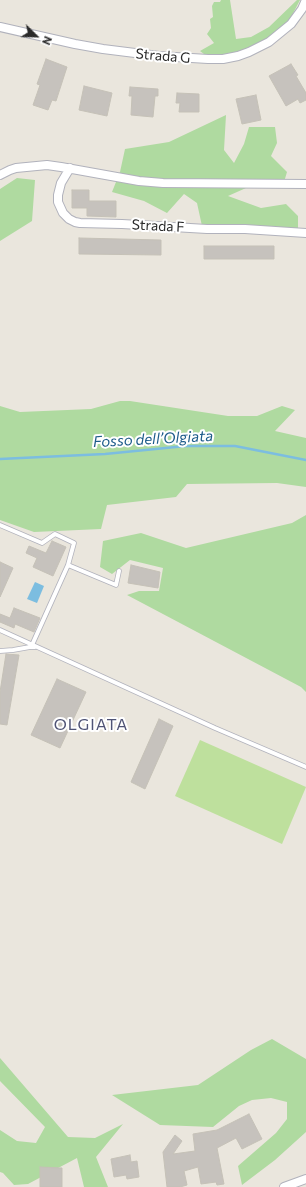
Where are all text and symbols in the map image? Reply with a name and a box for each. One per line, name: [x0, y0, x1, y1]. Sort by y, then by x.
north arrow: [16, 16, 56, 56]
text: N: [40, 35, 55, 47]
street label: Strada G: [135, 45, 191, 67]
street label: Strada F: [131, 216, 185, 236]
water label: Fosso dell’Olgiata: [93, 427, 213, 451]
district label: OLGIATA: [54, 715, 128, 735]

